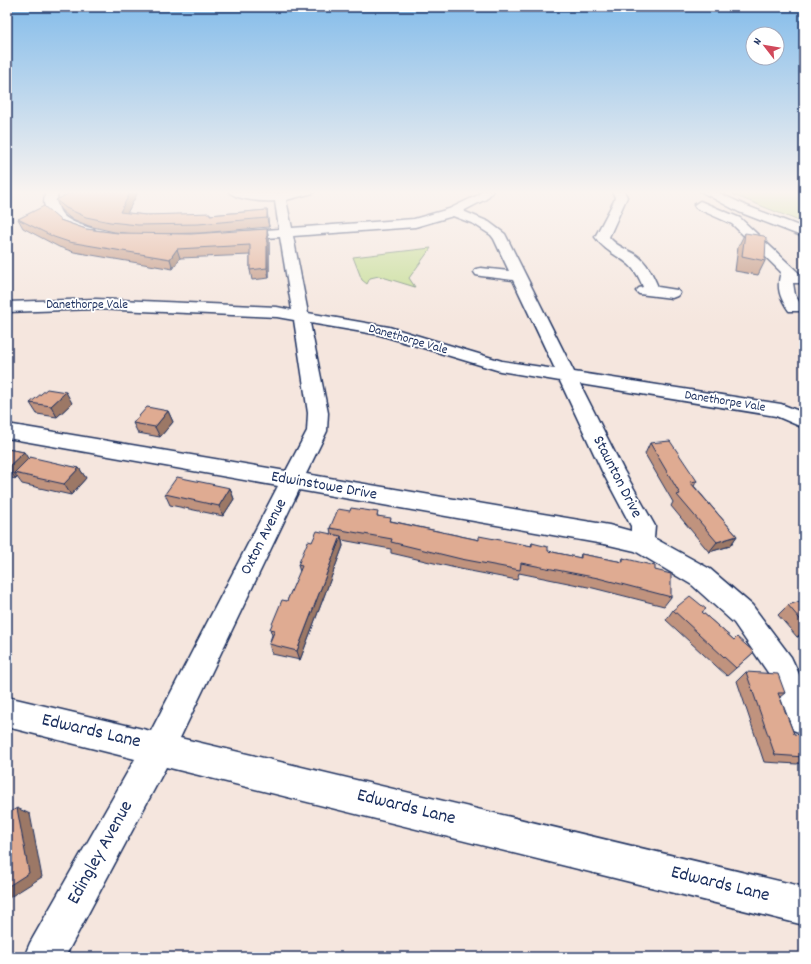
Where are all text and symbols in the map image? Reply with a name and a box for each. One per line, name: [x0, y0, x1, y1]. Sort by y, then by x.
north arrow: [745, 26, 785, 66]
text: N: [750, 35, 767, 48]
street label: Danethorpe Vale: [46, 296, 128, 315]
street label: Danethorpe Vale: [366, 320, 450, 360]
street label: Danethorpe Vale: [683, 386, 767, 418]
street label: Staunton Drive: [586, 432, 648, 522]
street label: Edwinstowe Drive: [269, 465, 379, 507]
street label: Oxton Avenue: [235, 495, 293, 579]
street label: Edwards Lane: [39, 708, 143, 756]
street label: Edwards Lane: [354, 783, 458, 833]
street label: Edingley Avenue: [61, 796, 141, 910]
street label: Edwards Lane: [668, 860, 772, 910]

